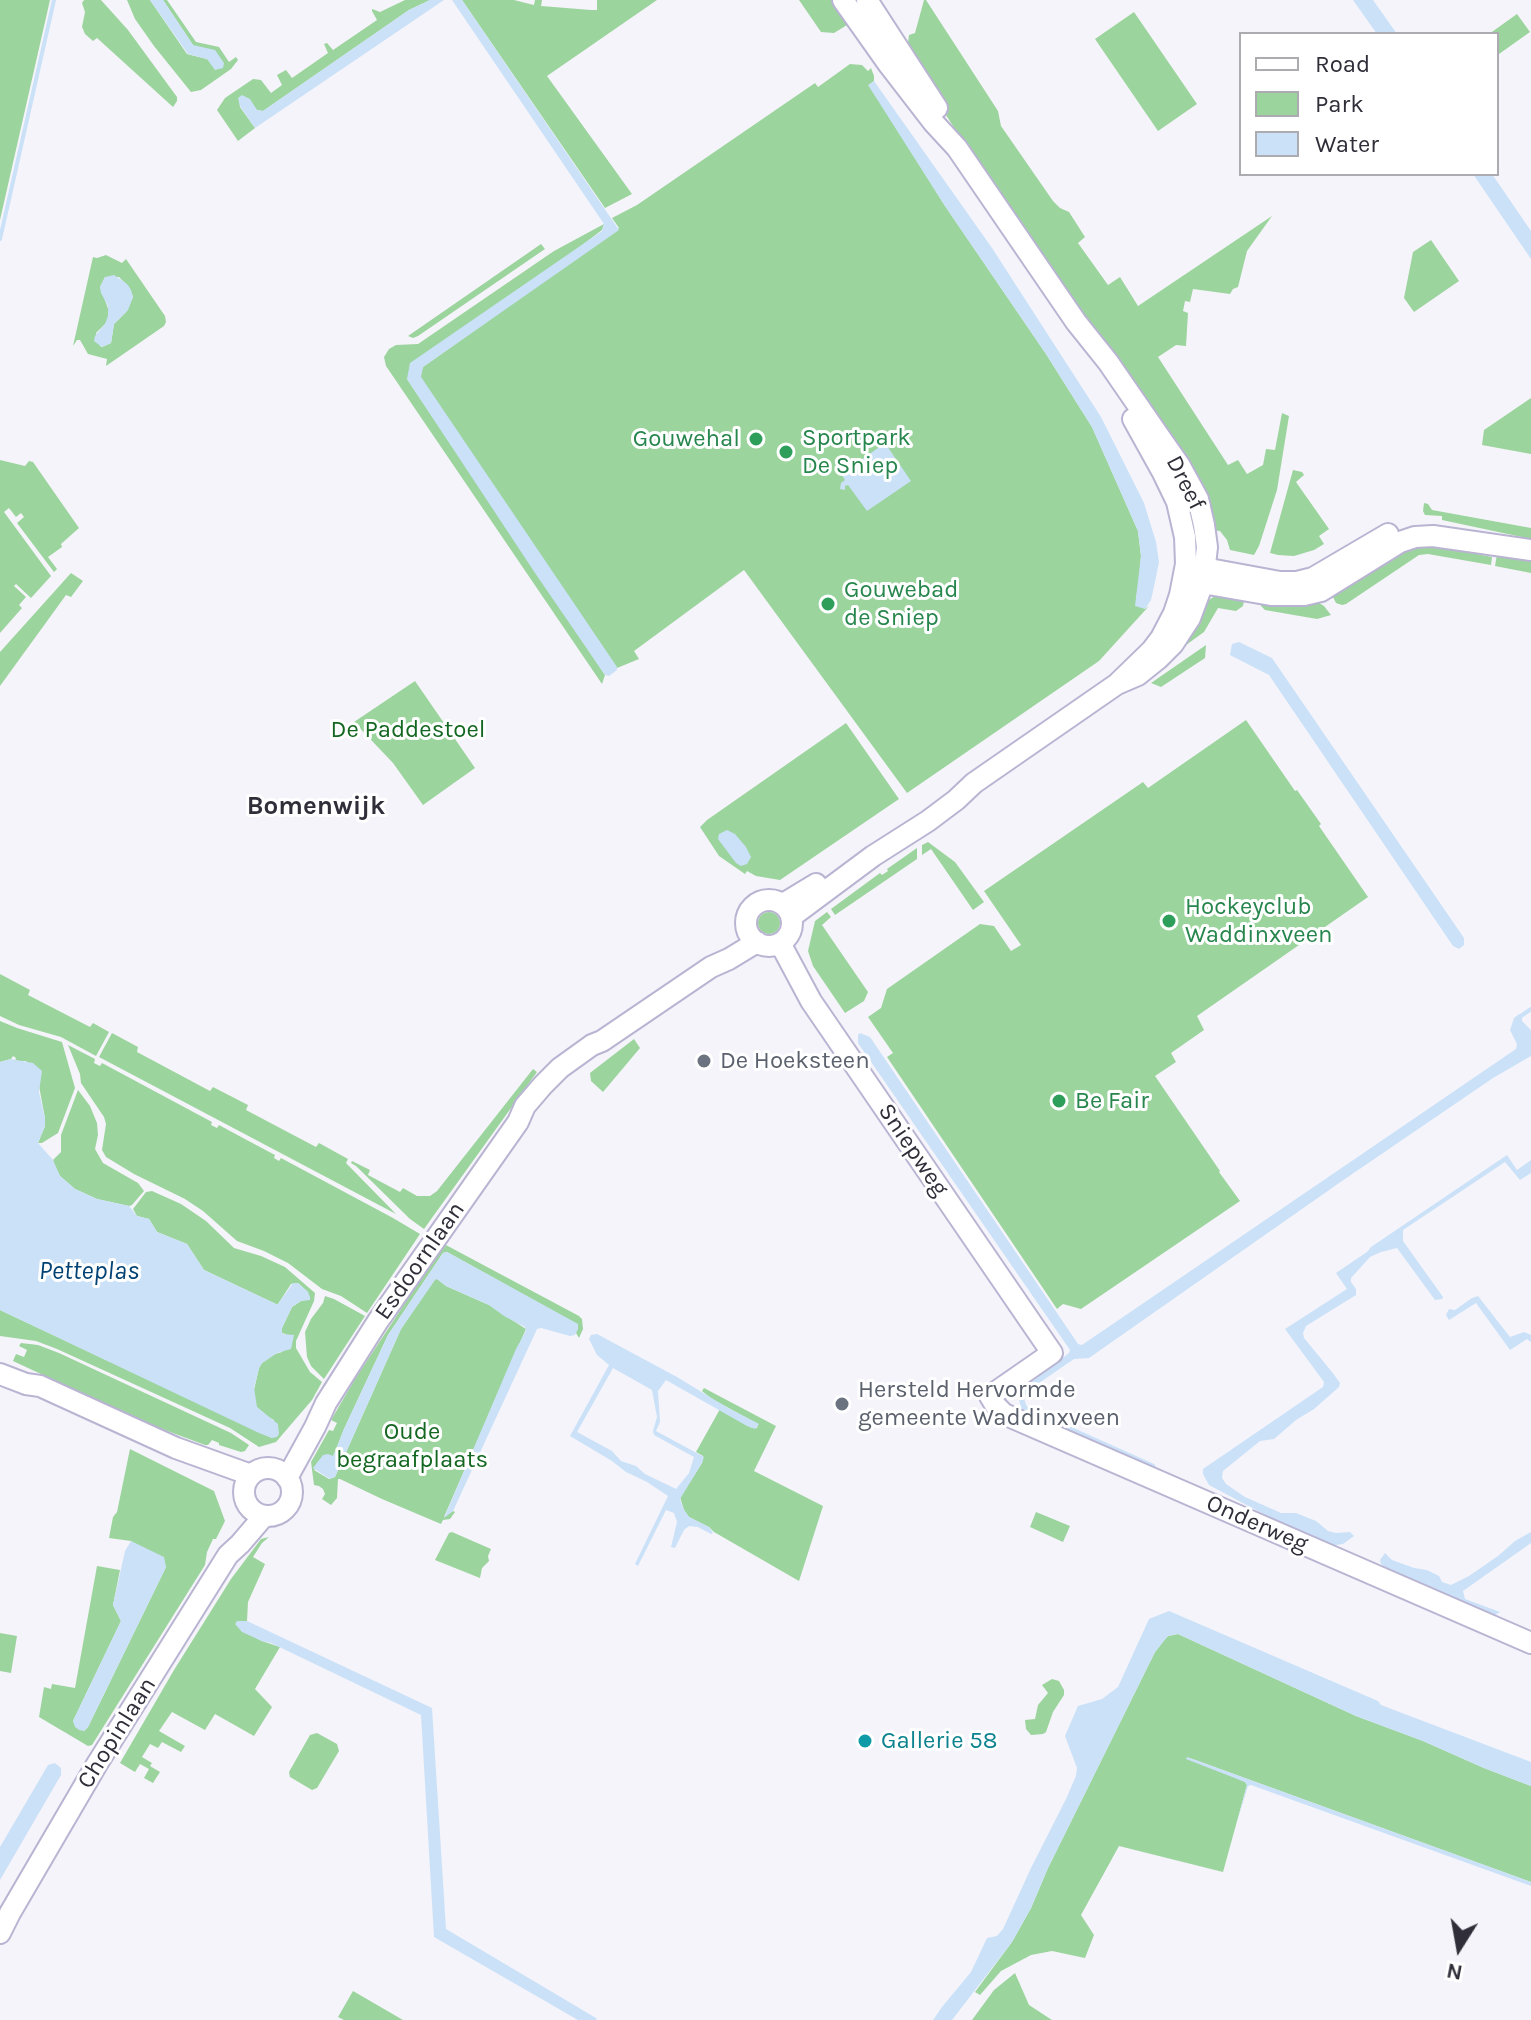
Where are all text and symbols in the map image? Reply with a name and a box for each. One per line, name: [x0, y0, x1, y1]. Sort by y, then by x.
legend: [1239, 32, 1499, 176]
text: Road: [1315, 50, 1370, 78]
text: Park: [1315, 90, 1364, 118]
text: Water: [1315, 130, 1379, 158]
place label: Sportpark De Sniep: [802, 424, 911, 480]
place label: Gouwehal: [633, 425, 740, 453]
marker: Gouwehal: [747, 430, 765, 448]
marker: Sportpark De Sniep: [777, 443, 795, 461]
street label: Dreef: [1159, 451, 1211, 515]
place label: Gouwebad de Sniep: [844, 576, 958, 632]
marker: Gouwebad de Sniep: [819, 595, 837, 613]
park label: De Paddestoel: [331, 716, 485, 744]
district label: Bomenwijk: [247, 791, 385, 823]
place label: Hockeyclub Waddinxveen: [1185, 893, 1332, 949]
marker: Hockeyclub Waddinxveen: [1160, 912, 1178, 930]
place label: De Hoeksteen: [720, 1047, 870, 1075]
marker: De Hoeksteen: [695, 1052, 713, 1070]
place label: Be Fair: [1075, 1087, 1149, 1115]
marker: Be Fair: [1050, 1092, 1068, 1110]
street label: Sniepweg: [871, 1098, 955, 1202]
street label: Esdoornlaan: [369, 1196, 471, 1326]
water label: Petteplas: [39, 1256, 139, 1288]
place label: Hersteld Hervormde gemeente Waddinxveen: [858, 1376, 1120, 1432]
marker: Hersteld Hervormde gemeente Waddinxveen: [833, 1395, 851, 1413]
park label: Oude begraafplaats: [336, 1418, 488, 1474]
street label: Onderweg: [1202, 1489, 1312, 1559]
street label: Chopinlaan: [72, 1672, 162, 1794]
place label: Gallerie 58: [881, 1727, 998, 1755]
marker: Gallerie 58: [856, 1732, 874, 1750]
north arrow: [1419, 1908, 1499, 1988]
text: N: [1444, 1957, 1465, 1986]

